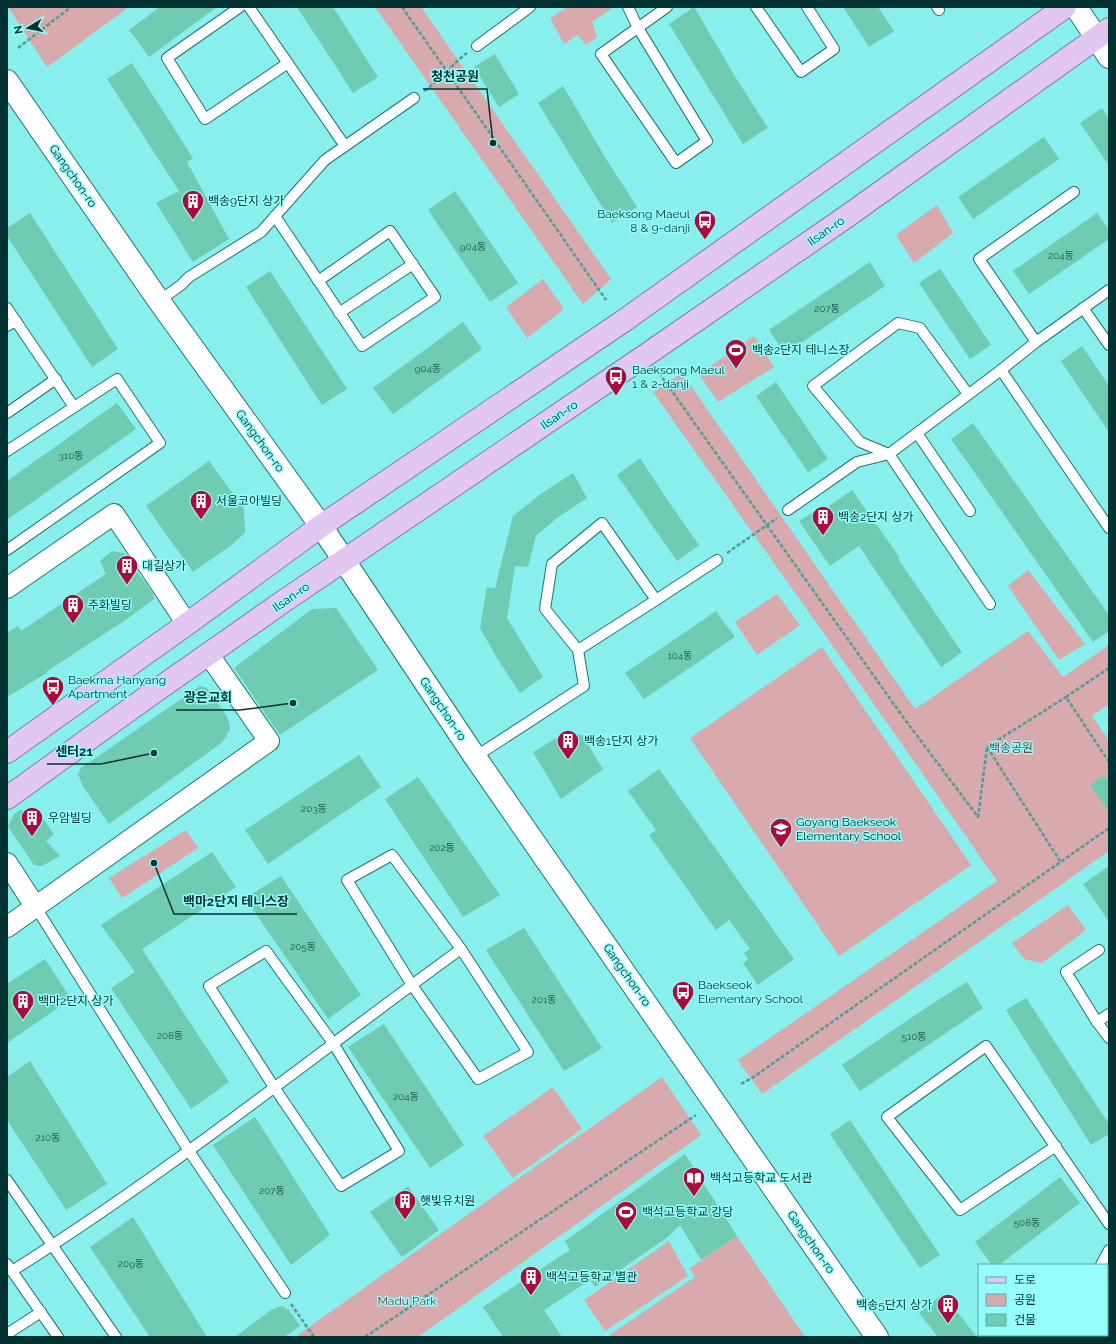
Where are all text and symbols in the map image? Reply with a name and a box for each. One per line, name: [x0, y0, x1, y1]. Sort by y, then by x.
north arrow: [8, 8, 48, 48]
text: N: [12, 24, 26, 35]
callout: 청천공원: [423, 64, 487, 89]
text: 청천공원: [431, 69, 479, 84]
street label: Gangchon-ro: [46, 142, 100, 210]
building icon: 백송9단지 상가: [180, 188, 206, 221]
place label: 백송9단지 상가: [208, 194, 284, 208]
place label: Baeksong Maeul 8 & 9-danji: [597, 207, 691, 235]
bus stop icon: Baeksong Maeul 8 & 9-danji: [692, 208, 718, 241]
street label: Ilsan-ro: [805, 213, 847, 249]
house number: 904동: [460, 241, 486, 252]
house number: 204동: [1048, 250, 1074, 261]
house number: 207동: [814, 303, 840, 314]
sports icon: 백송2단지 테니스장: [723, 337, 749, 370]
place label: 백송2단지 테니스장: [752, 343, 850, 357]
house number: 904동: [415, 363, 441, 374]
place label: Baeksong Maeul 1 & 2-danji: [632, 363, 726, 391]
bus stop icon: Baeksong Maeul 1 & 2-danji: [603, 364, 629, 397]
street label: Ilsan-ro: [538, 398, 580, 432]
street label: Gangchon-ro: [233, 407, 287, 475]
house number: 310동: [59, 450, 83, 461]
building icon: 서울코아빌딩: [188, 488, 214, 521]
place label: 서울코아빌딩: [216, 494, 282, 508]
building icon: 백송2단지 상가: [810, 504, 836, 537]
place label: 백송2단지 상가: [838, 510, 914, 524]
building icon: 대길상가: [114, 553, 140, 586]
place label: 대길상가: [142, 559, 186, 573]
street label: Ilsan-ro: [270, 579, 312, 615]
building icon: 주화빌딩: [60, 592, 86, 625]
place label: 주화빌딩: [88, 598, 132, 612]
house number: 104동: [667, 650, 693, 661]
place label: Baekma Hanyang Apartment: [68, 673, 166, 701]
bus stop icon: Baekma Hanyang Apartment: [40, 674, 66, 707]
street label: Gangchon-ro: [417, 675, 469, 743]
callout: 광은교회: [176, 685, 240, 710]
text: 광은교회: [184, 690, 232, 705]
building icon: 백송1단지 상가: [555, 728, 581, 761]
place label: 백송1단지 상가: [584, 734, 658, 748]
callout: 센터21: [47, 739, 101, 764]
park label: 백송공원: [989, 741, 1033, 755]
text: 센터21: [55, 744, 93, 759]
house number: 203동: [301, 803, 327, 814]
building icon: 우암빌딩: [19, 805, 45, 838]
place label: 우암빌딩: [48, 811, 92, 825]
place label: Goyang Baekseok Elementary School: [796, 815, 902, 843]
school or university icon: Goyang Baekseok Elementary School: [768, 816, 794, 849]
house number: 202동: [429, 842, 455, 853]
callout: 백마2단지 테니스장: [174, 889, 297, 914]
text: 백마2단지 테니스장: [183, 894, 289, 909]
house number: 205동: [290, 941, 316, 952]
street label: Gangchon-ro: [600, 941, 654, 1009]
place label: Baekseok Elementary School: [698, 978, 804, 1006]
bus stop icon: Baekseok Elementary School: [670, 979, 696, 1012]
building icon: 백마2단지 상가: [10, 988, 36, 1021]
place label: 백마2단지 상가: [38, 994, 114, 1008]
house number: 201동: [532, 994, 556, 1005]
house number: 208동: [157, 1030, 183, 1041]
house number: 510동: [901, 1031, 927, 1042]
house number: 204동: [393, 1091, 419, 1102]
house number: 210동: [36, 1132, 60, 1143]
library icon: 백석고등학교 도서관: [681, 1165, 707, 1198]
place label: 백석고등학교 도서관: [710, 1171, 812, 1185]
house number: 207동: [259, 1185, 285, 1196]
building icon: 햇빛유치원: [392, 1188, 418, 1221]
place label: 햇빛유치원: [420, 1194, 475, 1208]
sports icon: 백석고등학교 강당: [613, 1199, 639, 1232]
place label: 백석고등학교 강당: [642, 1205, 733, 1219]
street label: Gangchon-ro: [784, 1208, 838, 1276]
house number: 508동: [1014, 1217, 1040, 1228]
house number: 209동: [118, 1258, 144, 1269]
building icon: 백석고등학교 별관: [518, 1264, 544, 1297]
legend: [978, 1264, 1108, 1336]
place label: 백석고등학교 별관: [546, 1270, 637, 1284]
text: 도로: [1014, 1273, 1036, 1287]
building icon: 백송5단지 상가: [935, 1292, 961, 1325]
text: 공원: [1014, 1293, 1036, 1307]
park label: Madu Park: [377, 1294, 437, 1308]
place label: 백송5단지 상가: [856, 1298, 932, 1312]
text: 건물: [1014, 1313, 1036, 1327]

